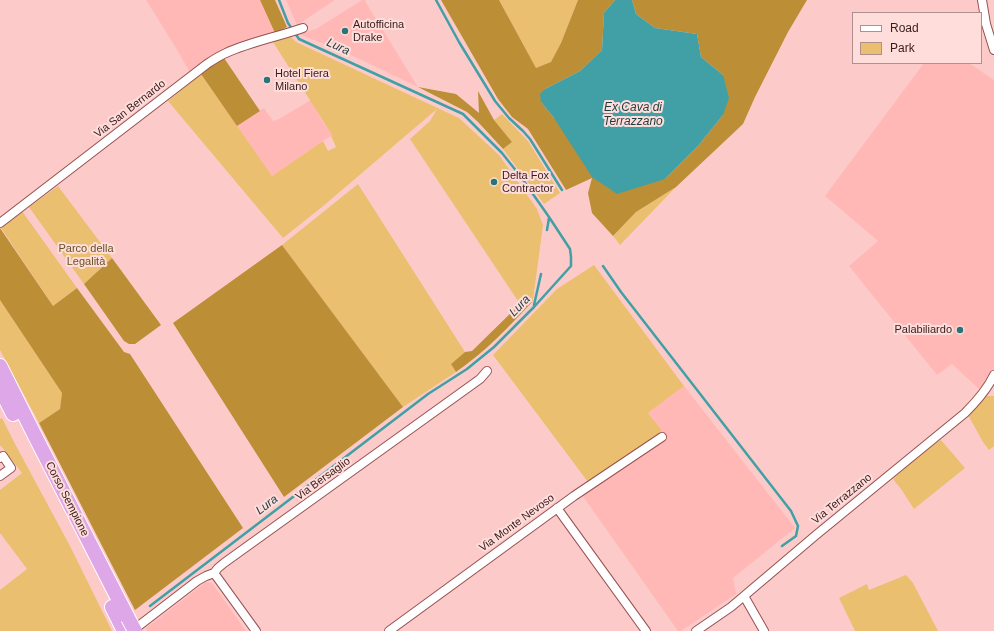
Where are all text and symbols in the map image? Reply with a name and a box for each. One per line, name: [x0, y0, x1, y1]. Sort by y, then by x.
legend: [852, 12, 982, 64]
place label: Autofficina Drake: [353, 18, 404, 44]
text: Road: [890, 21, 919, 35]
marker: Autofficina Drake: [340, 26, 350, 36]
water label: Lura: [324, 35, 352, 59]
text: Park: [890, 41, 915, 55]
place label: Hotel Fiera Milano: [275, 67, 329, 93]
marker: Hotel Fiera Milano: [262, 75, 272, 85]
street label: Via San Bernardo: [92, 77, 168, 141]
water label: Ex Cava di Terrazzano: [603, 101, 663, 129]
place label: Delta Fox Contractor: [502, 169, 553, 195]
marker: Delta Fox Contractor: [489, 177, 499, 187]
park label: Parco della Legalità: [58, 242, 114, 268]
water label: Lura: [506, 292, 534, 320]
place label: Palabiliardo: [895, 323, 952, 337]
marker: Palabiliardo: [955, 325, 965, 335]
street label: Via Bersaglio: [293, 455, 353, 503]
street label: Corso Sempione: [43, 460, 91, 538]
street label: Via Terrazzano: [809, 471, 875, 527]
street label: Via Monte Nevoso: [477, 491, 557, 555]
water label: Lura: [253, 492, 281, 518]

